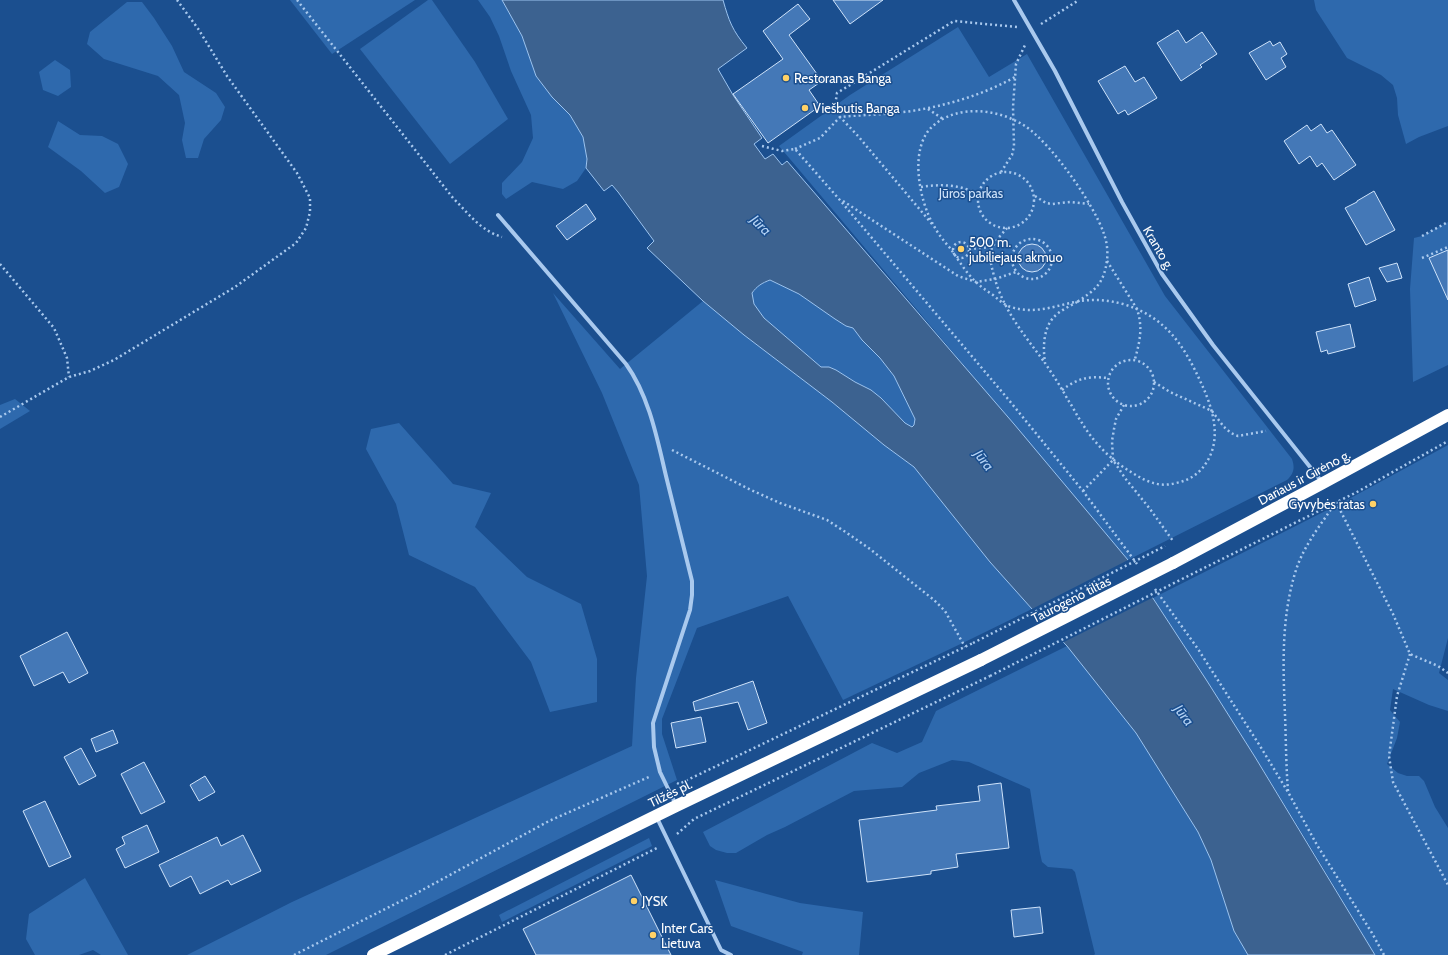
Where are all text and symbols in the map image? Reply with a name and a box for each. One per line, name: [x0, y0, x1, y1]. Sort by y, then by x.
place label: Restoranas Banga: [794, 70, 892, 86]
marker: Restoranas Banga: [781, 73, 791, 83]
place label: Viešbutis Banga: [813, 100, 901, 116]
marker: Viešbutis Banga: [800, 103, 810, 113]
park label: Jūros parkas: [938, 185, 1004, 201]
water label: Jūra: [745, 209, 775, 239]
street label: Kranto g.: [1140, 223, 1178, 273]
place label: 500 m. jubiliejaus akmuo: [968, 234, 1063, 266]
marker: 500 m. jubiliejaus akmuo: [956, 244, 966, 254]
water label: Jūra: [969, 444, 998, 474]
street label: Dariaus ir Girėno g.: [1255, 446, 1353, 508]
place label: Gyvybės ratas: [1289, 496, 1366, 512]
marker: Gyvybės ratas: [1368, 499, 1378, 509]
street label: Taurogeno tiltas: [1029, 572, 1114, 626]
water label: Jūra: [1169, 699, 1198, 729]
street label: Tilžės pl.: [645, 775, 695, 810]
place label: JYSK: [641, 893, 668, 909]
marker: JYSK: [629, 896, 639, 906]
place label: Inter Cars Lietuva: [661, 920, 714, 951]
marker: Inter Cars Lietuva: [648, 930, 658, 940]

